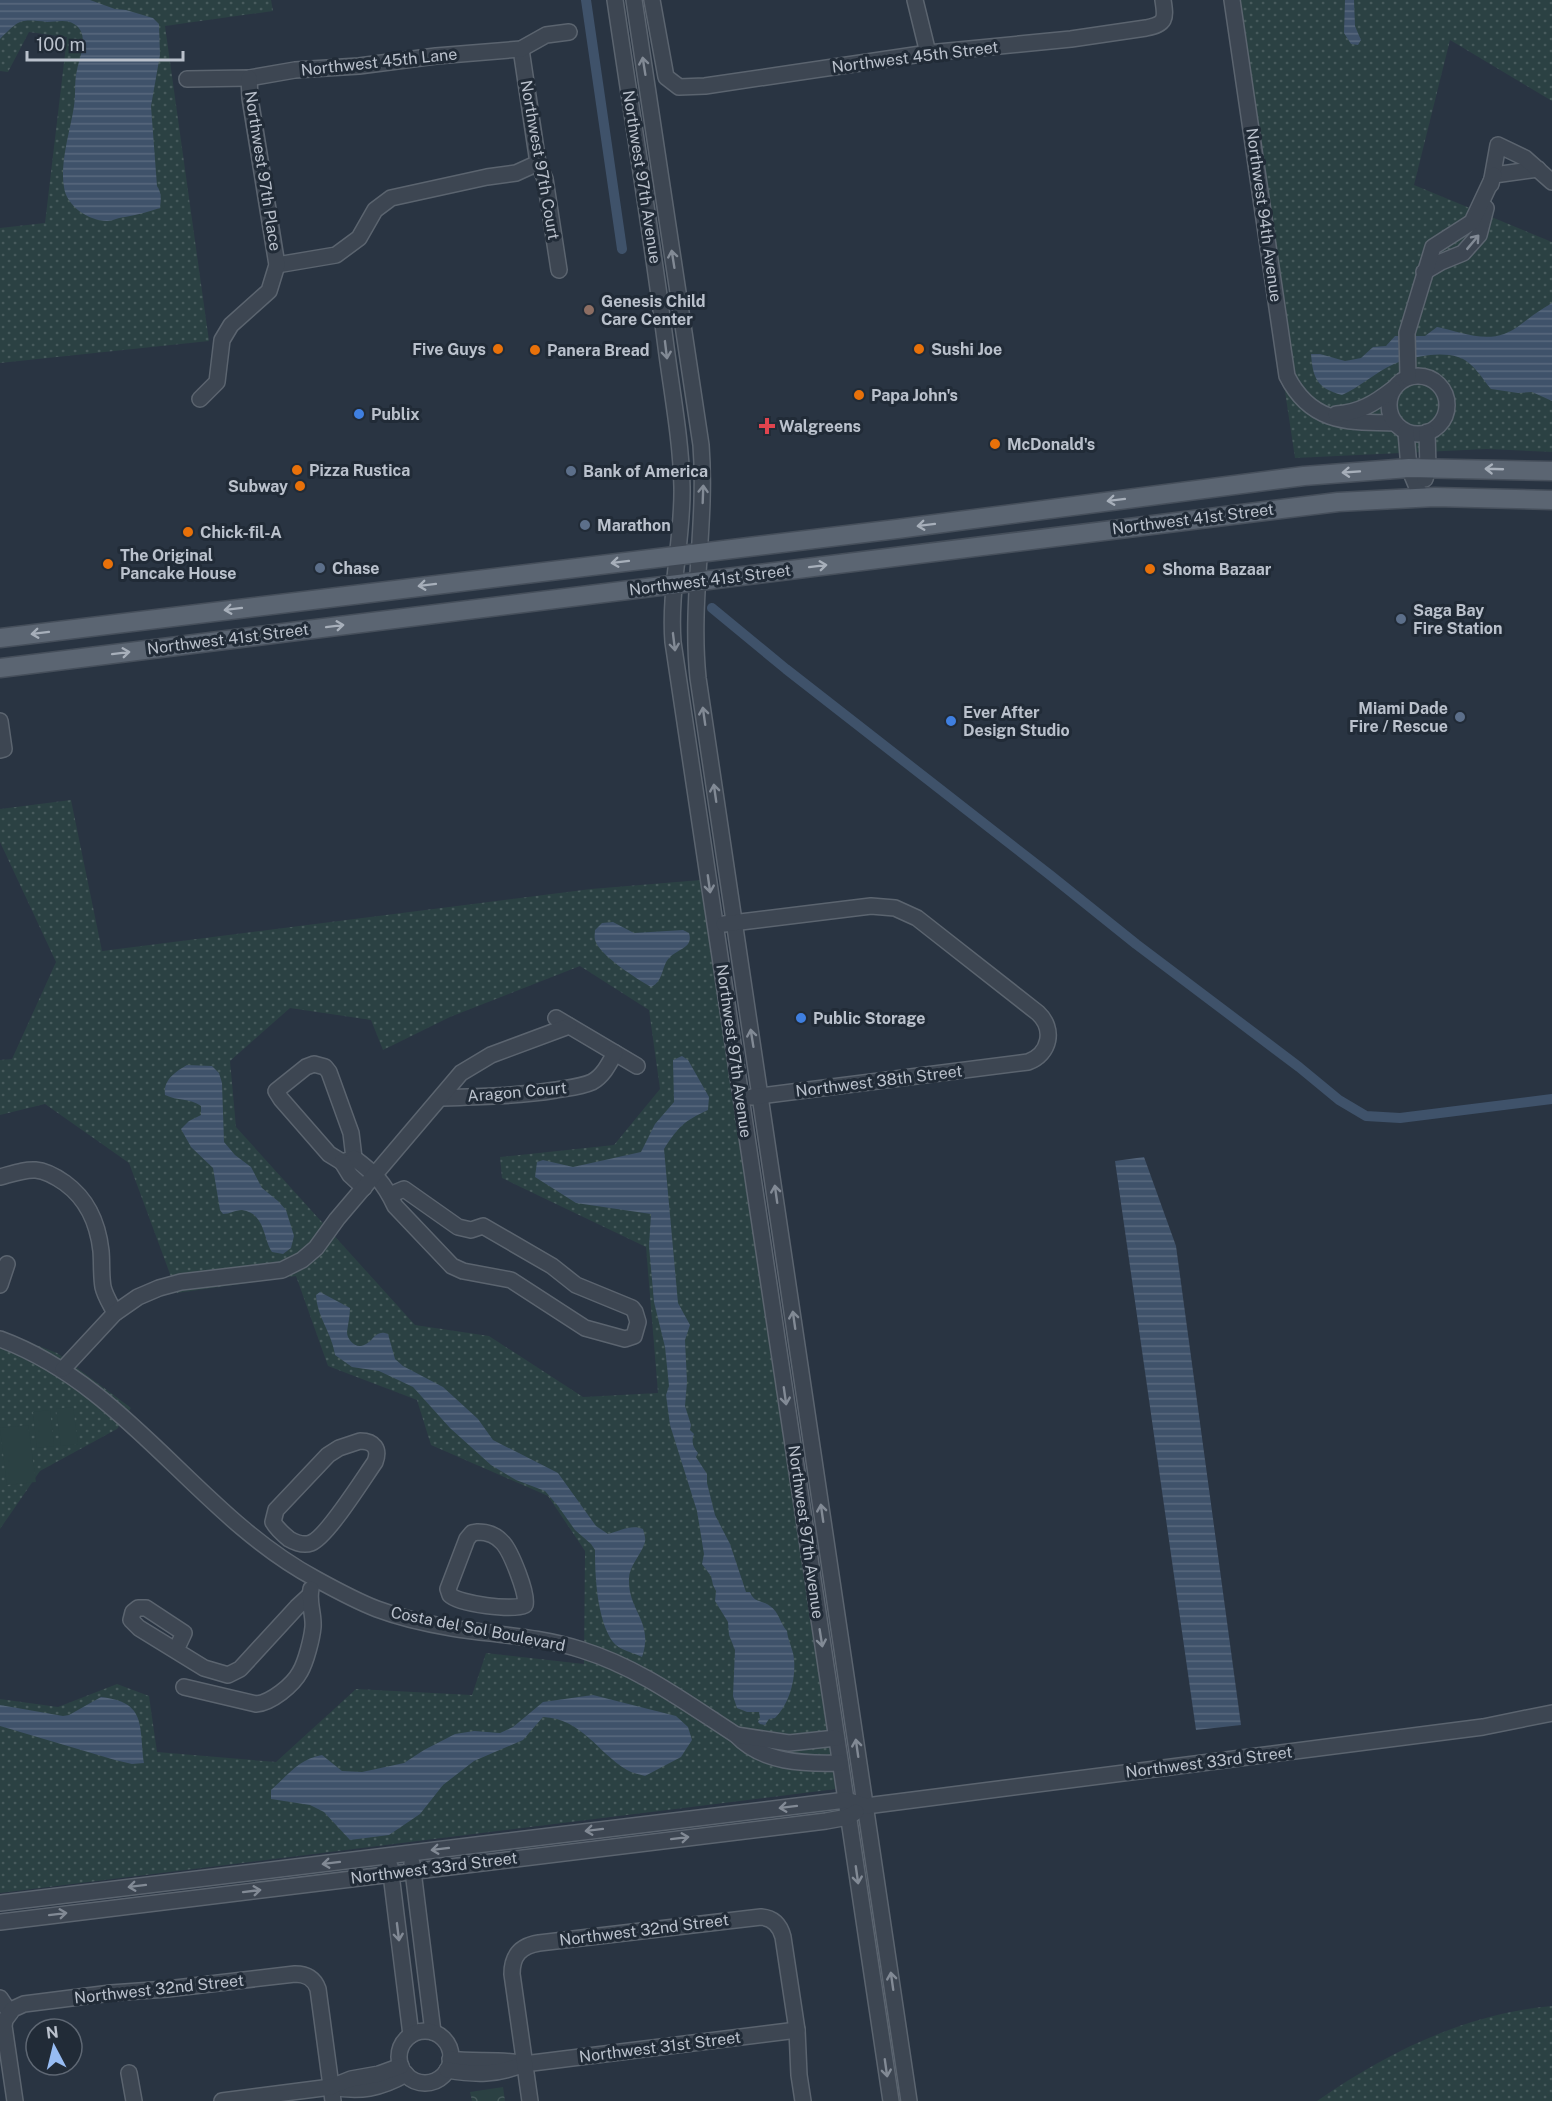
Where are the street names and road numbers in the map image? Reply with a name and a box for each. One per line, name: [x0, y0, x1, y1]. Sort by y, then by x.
street label: Northwest 45th Street: [831, 37, 999, 77]
street label: Northwest 45th Lane: [300, 44, 458, 80]
street label: Northwest 97th Court: [517, 79, 563, 241]
street label: Northwest 97th Avenue: [619, 89, 665, 265]
street label: Northwest 97th Place: [241, 90, 285, 252]
street label: Northwest 94th Avenue: [1242, 127, 1286, 303]
street label: Northwest 41st Street: [1111, 500, 1275, 538]
street label: Northwest 41st Street: [628, 561, 792, 599]
street label: Northwest 41st Street: [146, 620, 310, 658]
street label: Northwest 97th Avenue: [712, 963, 756, 1139]
street label: Northwest 38th Street: [794, 1061, 964, 1101]
street label: Aragon Court: [467, 1078, 567, 1106]
street label: Northwest 97th Avenue: [784, 1444, 828, 1620]
street label: Costa del Sol Boulevard: [389, 1603, 567, 1655]
street label: Northwest 33rd Street: [1125, 1742, 1293, 1782]
street label: Northwest 33rd Street: [350, 1848, 518, 1888]
street label: Northwest 32nd Street: [558, 1910, 730, 1950]
street label: Northwest 32nd Street: [73, 1971, 245, 2007]
street label: Northwest 31st Street: [578, 2028, 742, 2066]

